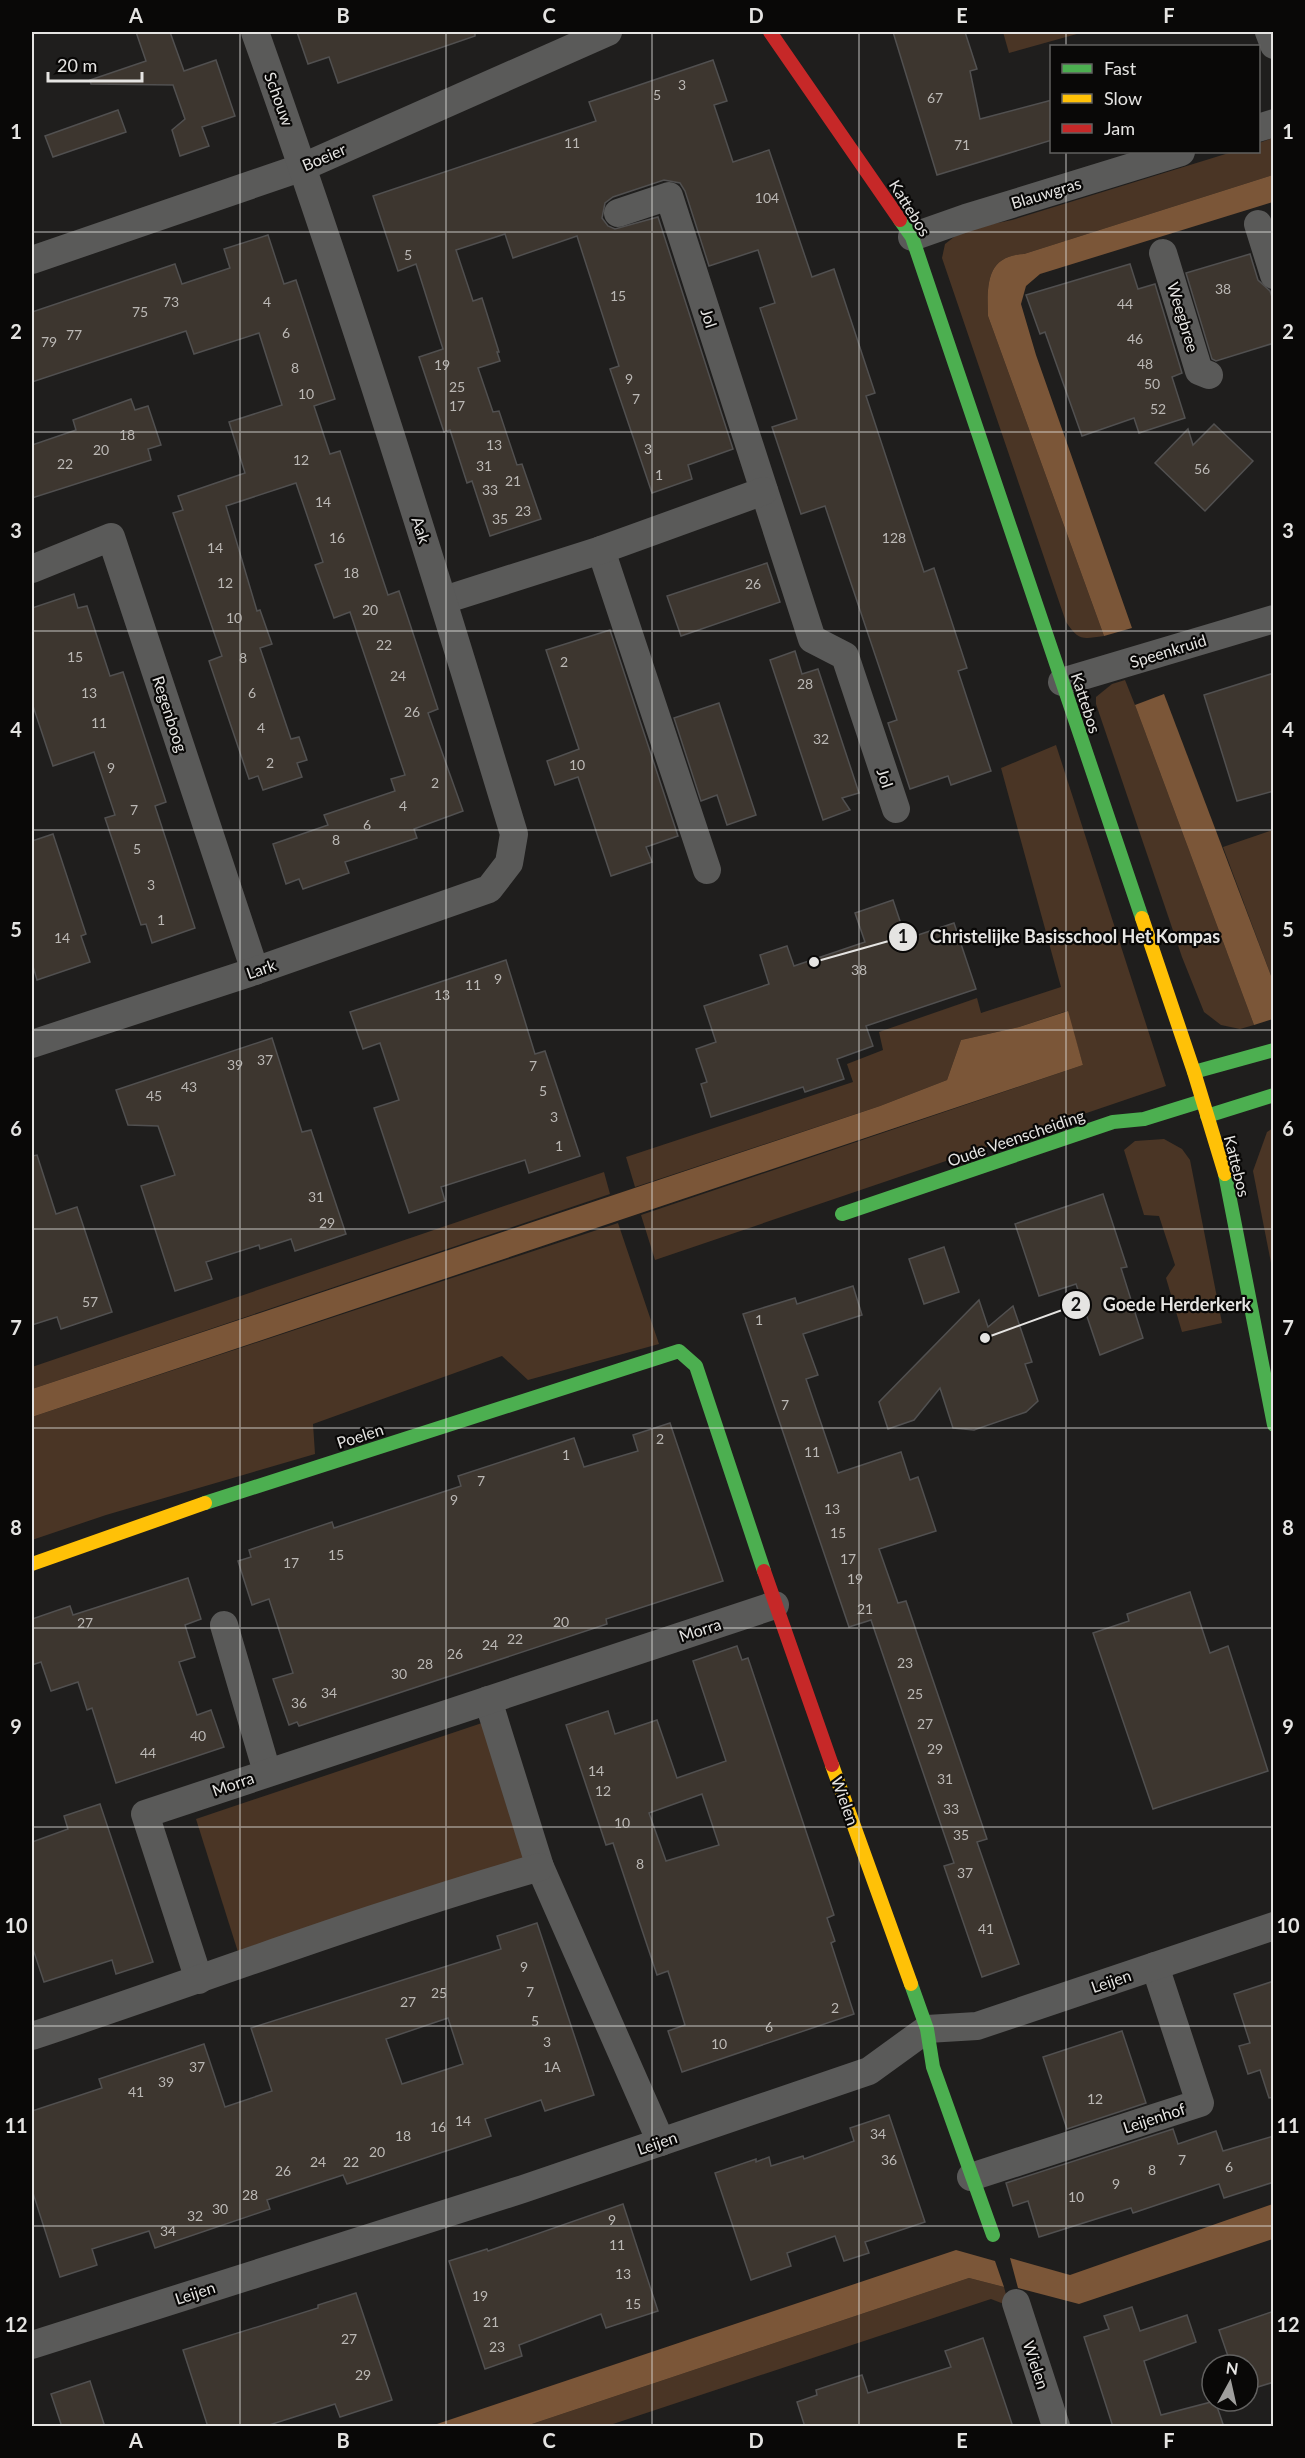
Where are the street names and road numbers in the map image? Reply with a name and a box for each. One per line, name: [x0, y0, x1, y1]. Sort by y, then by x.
street label: Schouw: [261, 69, 298, 129]
street label: Boeier: [299, 139, 349, 174]
street label: Blauwgras: [1009, 173, 1083, 212]
street label: Kattebos: [886, 176, 935, 239]
street label: Weegbree: [1164, 280, 1203, 354]
street label: Jol: [697, 306, 721, 330]
street label: Aak: [408, 514, 435, 546]
street label: Speenkruid: [1127, 630, 1208, 671]
street label: Kattebos: [1068, 670, 1105, 736]
street label: Regenboog: [149, 673, 192, 754]
street label: Jol: [873, 766, 898, 790]
street label: Lark: [244, 954, 279, 982]
street label: Oude Veenscheiding: [945, 1105, 1087, 1170]
street label: Kattebos: [1221, 1133, 1254, 1199]
street label: Poelen: [334, 1419, 386, 1452]
street label: Morra: [676, 1614, 723, 1645]
street label: Morra: [209, 1768, 256, 1800]
street label: Wielen: [828, 1774, 863, 1828]
street label: Leijen: [1088, 1965, 1133, 1996]
street label: Leijenhof: [1120, 2098, 1188, 2137]
street label: Leijen: [634, 2127, 679, 2158]
street label: Leijen: [172, 2277, 217, 2308]
street label: Wielen: [1020, 2338, 1053, 2392]

